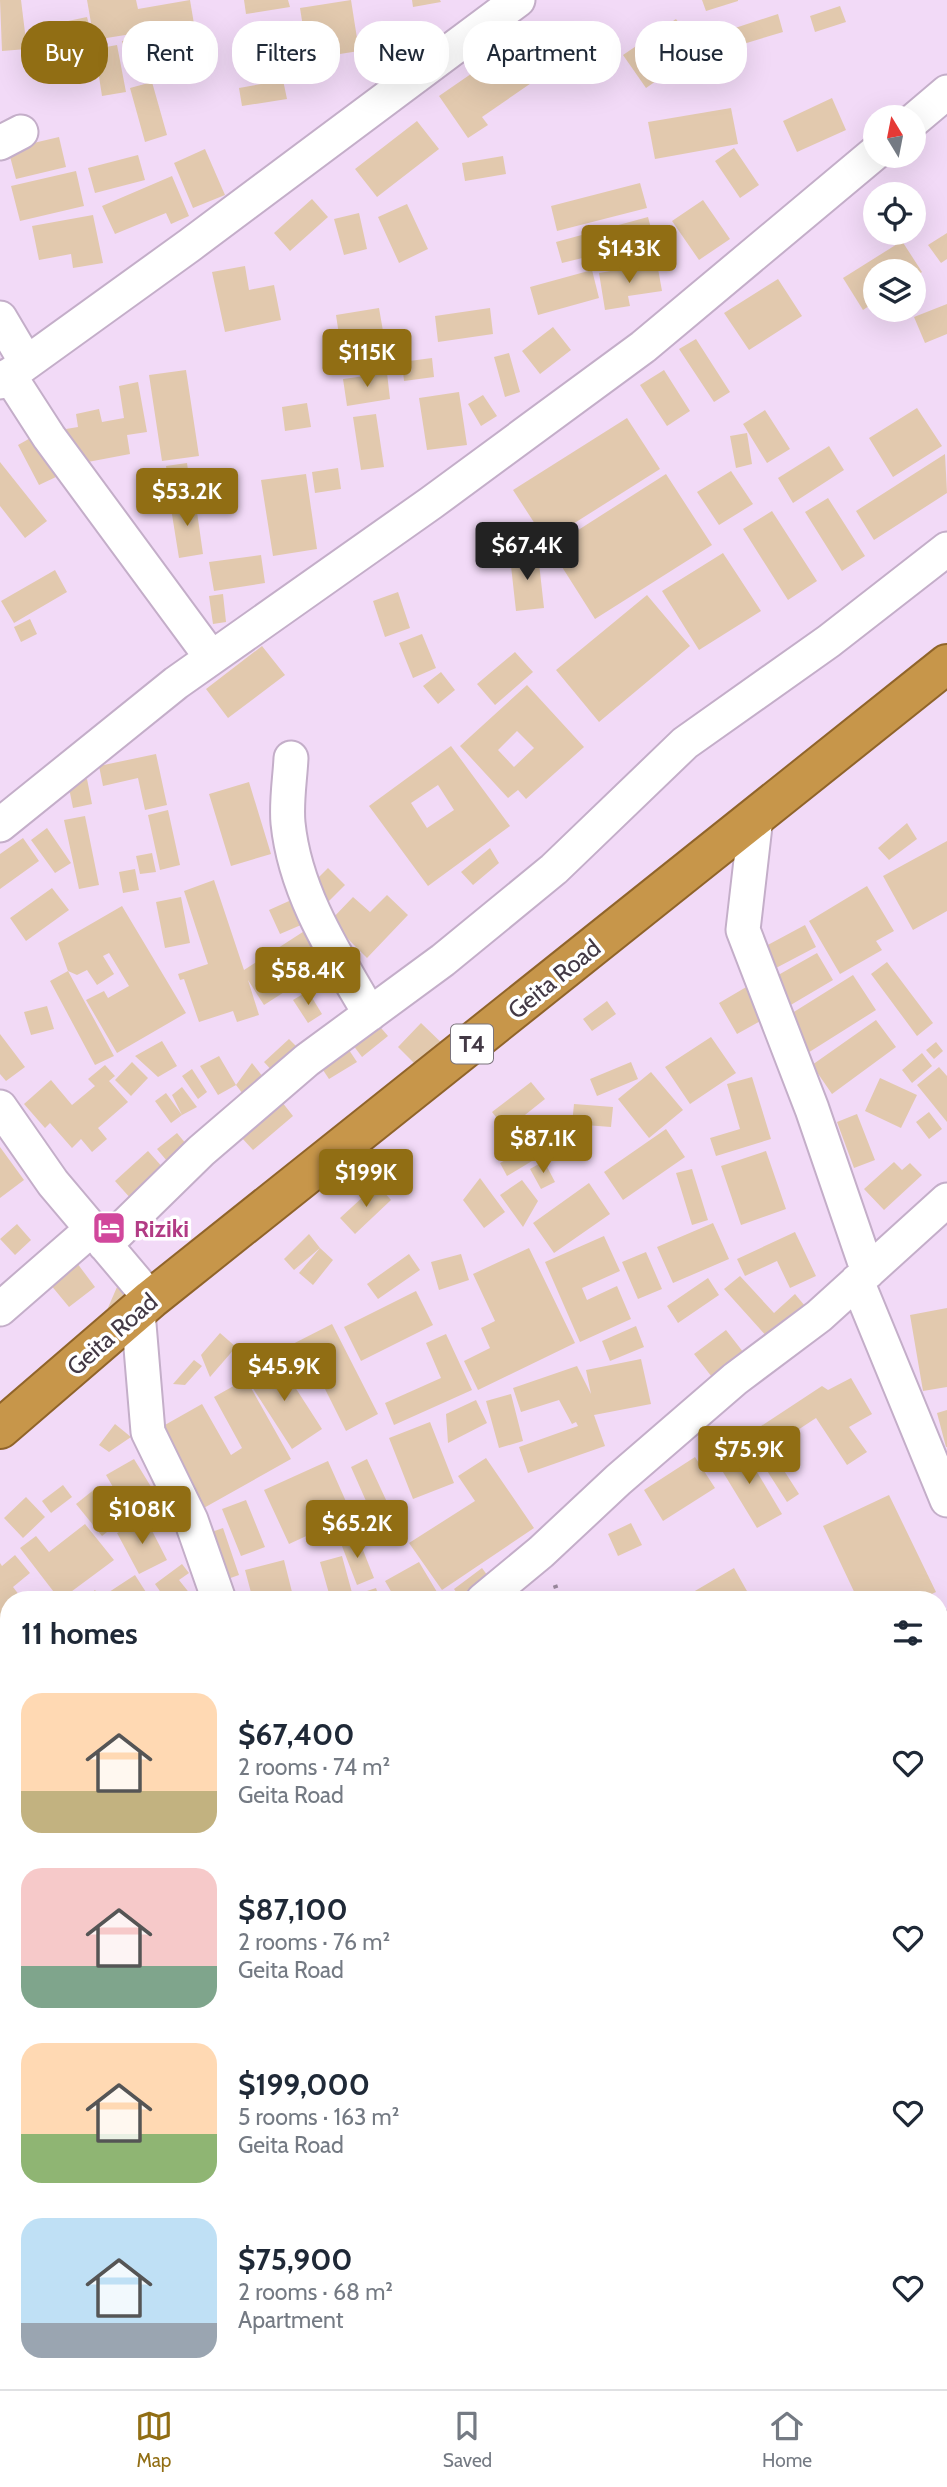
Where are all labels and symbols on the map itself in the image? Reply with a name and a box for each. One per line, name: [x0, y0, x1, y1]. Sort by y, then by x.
north arrow: [863, 105, 926, 168]
pin: $143K: [580, 226, 678, 285]
pin: $115K: [318, 330, 416, 389]
pin: $53.2K: [130, 468, 244, 528]
pin: $67.4K: [470, 522, 584, 582]
street label: Geita Road: [502, 933, 606, 1025]
pin: $58.4K: [251, 948, 365, 1007]
road number: T4: [451, 1024, 493, 1064]
pin: $87.1K: [486, 1116, 600, 1175]
pin: $199K: [317, 1150, 415, 1209]
hotel icon: Riziki: [90, 1209, 128, 1247]
place label: Riziki: [134, 1214, 189, 1243]
street label: Geita Road: [61, 1287, 163, 1381]
pin: $45.9K: [227, 1344, 341, 1403]
pin: $75.9K: [692, 1426, 806, 1486]
pin: $108K: [93, 1486, 191, 1546]
pin: $65.2K: [300, 1500, 414, 1560]

